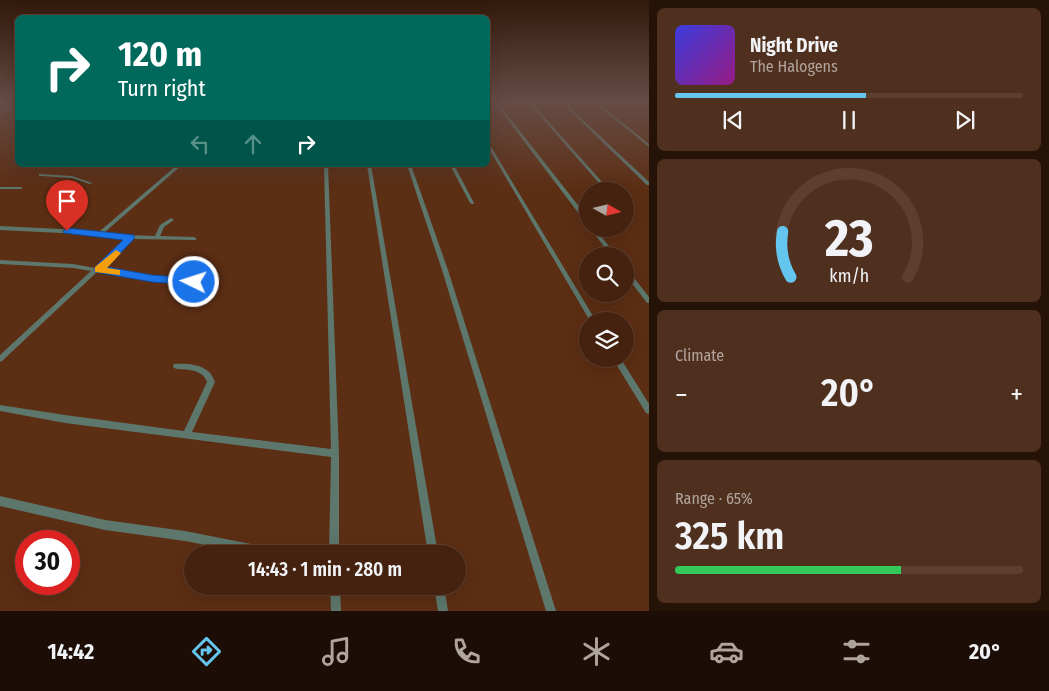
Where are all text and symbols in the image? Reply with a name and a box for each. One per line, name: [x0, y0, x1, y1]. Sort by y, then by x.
text: 120 m: [118, 33, 202, 75]
text: Night Drive: [750, 34, 838, 57]
icon: right: [35, 35, 100, 100]
text: The Halogens: [750, 57, 838, 76]
text: Turn right: [118, 75, 206, 102]
icon: previous: [719, 106, 747, 134]
icon: pause: [835, 106, 863, 134]
icon: next: [951, 106, 979, 134]
icon: left: [186, 130, 214, 158]
icon: ahead: [239, 130, 267, 158]
icon: right: [292, 130, 320, 158]
pin: [46, 180, 88, 231]
north arrow: [579, 182, 634, 238]
map controls: [579, 182, 634, 367]
icon: arrive: [53, 187, 81, 215]
text: 23: [824, 207, 873, 270]
button: search: [579, 247, 634, 302]
position arrow: [167, 255, 219, 307]
text: km/h: [829, 265, 869, 287]
button: layers: [579, 312, 634, 367]
text: Climate: [675, 346, 724, 365]
text: 20°: [821, 370, 877, 416]
text: −: [675, 378, 688, 411]
text: +: [1010, 378, 1023, 411]
text: Range · 65%: [675, 489, 753, 508]
text: 325 km: [675, 513, 784, 559]
speed limit sign: 30: [15, 530, 80, 595]
text: 14:43 · 1 min · 280 m: [248, 558, 402, 581]
icon: directions: [189, 634, 224, 669]
icon: music: [319, 634, 354, 669]
icon: phone: [449, 634, 484, 669]
icon: climate: [579, 634, 614, 669]
icon: car: [709, 634, 744, 669]
icon: filters: [839, 634, 874, 669]
text: 14:42: [47, 638, 94, 665]
text: 20°: [969, 638, 1001, 665]

